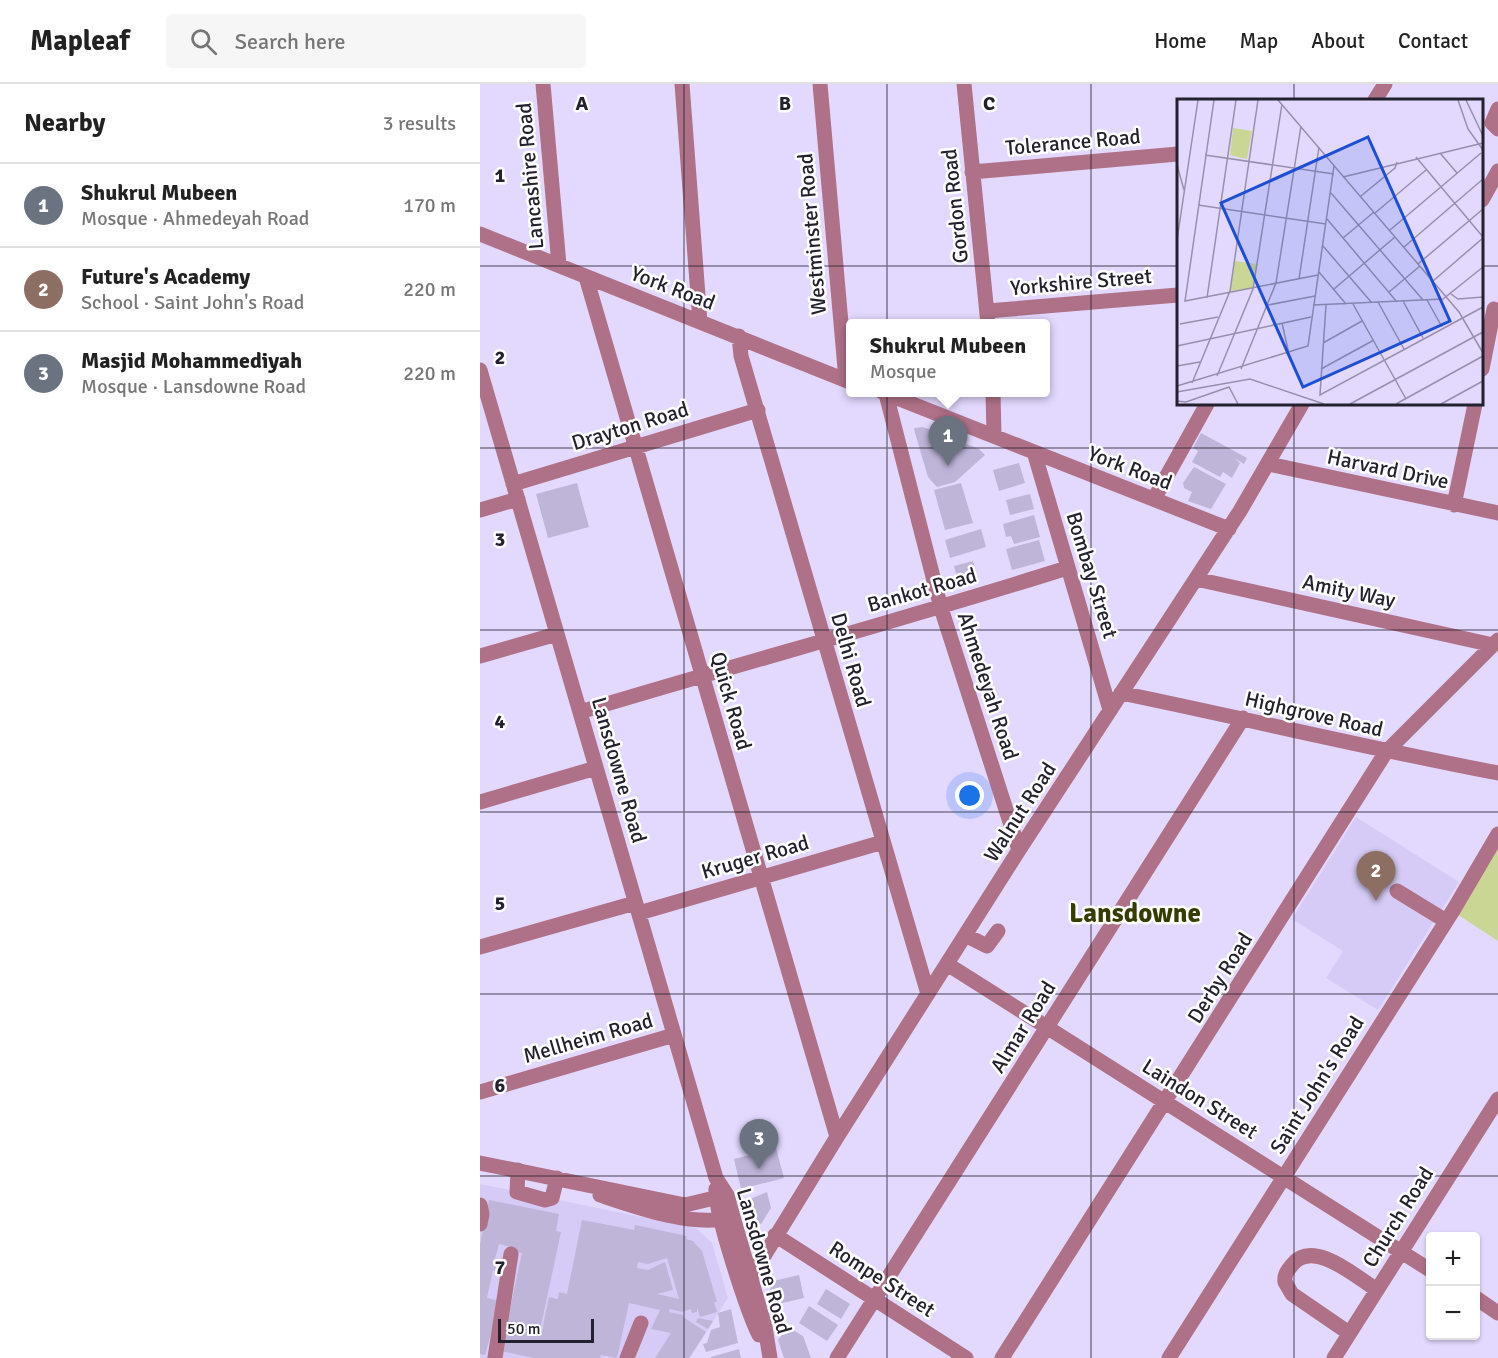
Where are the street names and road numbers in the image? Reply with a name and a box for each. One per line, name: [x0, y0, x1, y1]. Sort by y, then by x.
street label: Lancashire Road: [511, 102, 549, 250]
street label: Tolerance Road: [1004, 123, 1142, 161]
street label: Gordon Road: [936, 147, 974, 265]
street label: Westminster Road: [792, 152, 832, 316]
street label: York Road: [627, 260, 719, 316]
street label: Yorkshire Street: [1009, 263, 1153, 301]
street label: Drayton Road: [568, 396, 692, 456]
street label: York Road: [1084, 440, 1176, 496]
street label: Harvard Drive: [1325, 443, 1451, 495]
street label: Bombay Street: [1060, 509, 1124, 641]
street label: Bankot Road: [864, 562, 980, 618]
street label: Amity Way: [1300, 568, 1398, 614]
street label: Ahmedeyah Road: [952, 609, 1024, 763]
street label: Delhi Road: [825, 610, 877, 710]
street label: Quick Road: [705, 649, 757, 753]
street label: Highgrove Road: [1242, 685, 1386, 743]
street label: Lansdowne Road: [586, 694, 652, 846]
street label: Walnut Road: [978, 757, 1062, 867]
street label: Kruger Road: [698, 829, 812, 885]
street label: Derby Road: [1182, 928, 1258, 1028]
street label: Almar Road: [985, 976, 1061, 1078]
street label: Mellheim Road: [520, 1007, 656, 1069]
street label: Saint John's Road: [1264, 1011, 1370, 1159]
street label: Laindon Street: [1137, 1053, 1263, 1145]
street label: Church Road: [1357, 1162, 1439, 1272]
street label: Lansdowne Road: [731, 1185, 797, 1337]
street label: Rompe Street: [824, 1235, 940, 1323]

